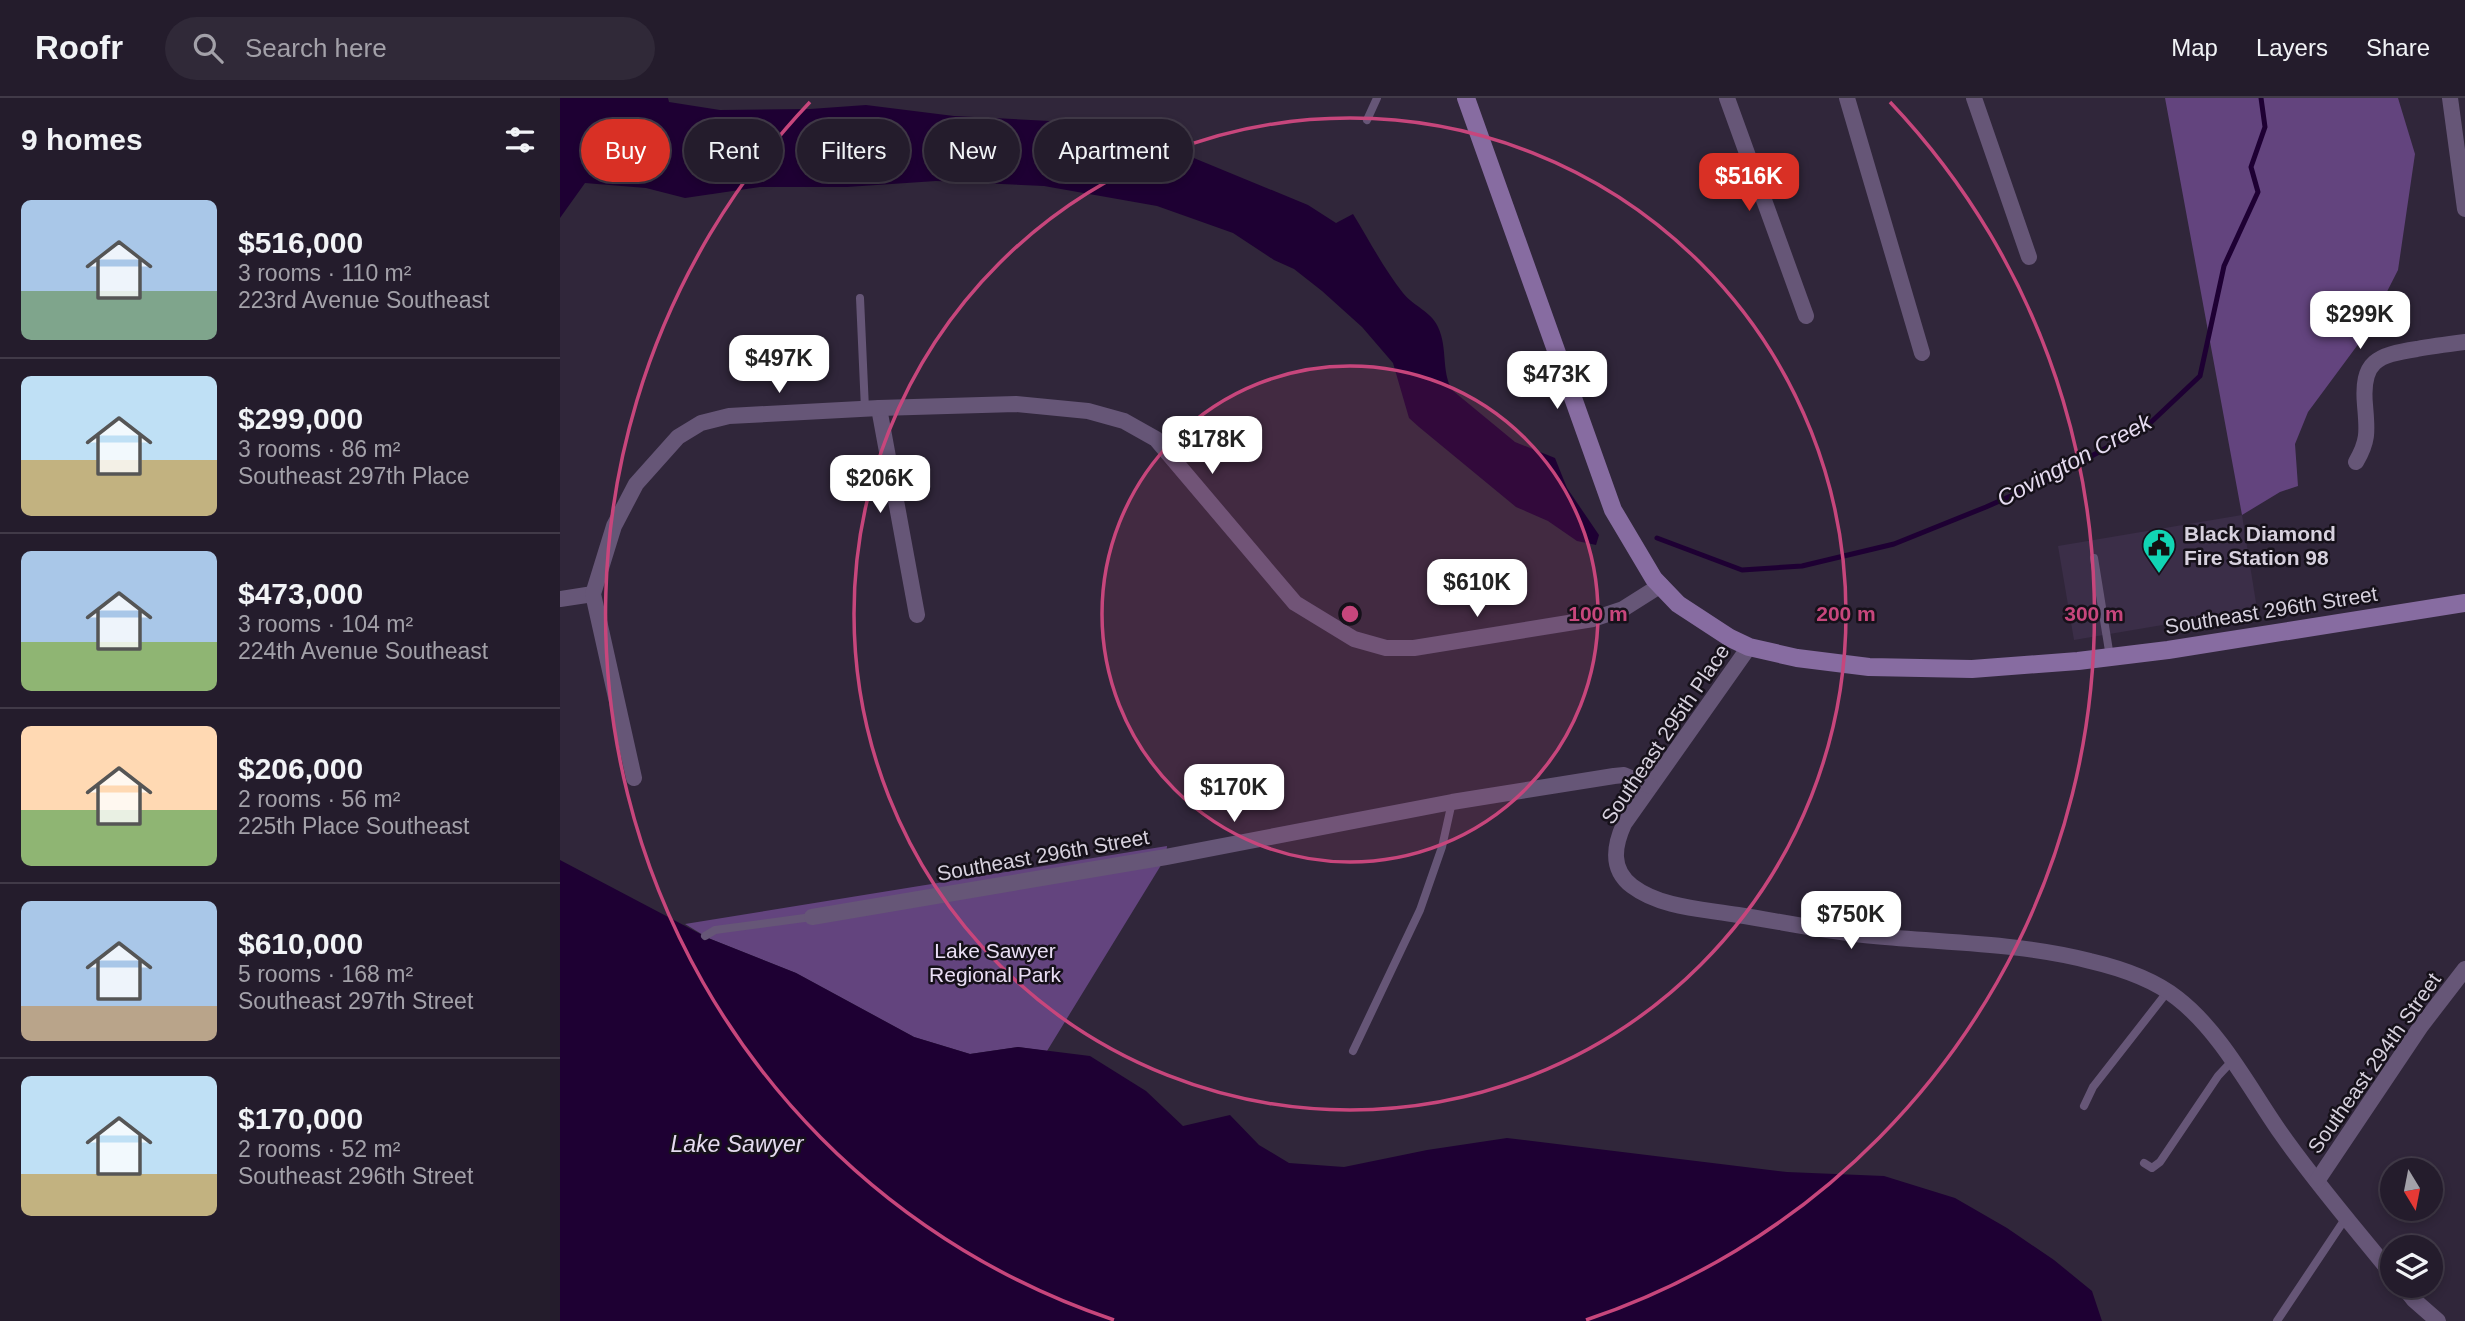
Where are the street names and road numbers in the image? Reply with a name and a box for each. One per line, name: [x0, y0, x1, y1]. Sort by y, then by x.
street label: Southeast 296th Street: [2163, 582, 2379, 638]
street label: Southeast 295th Place: [1596, 640, 1734, 828]
street label: Southeast 296th Street: [935, 825, 1151, 885]
street label: Southeast 294th Street: [2303, 968, 2445, 1158]

